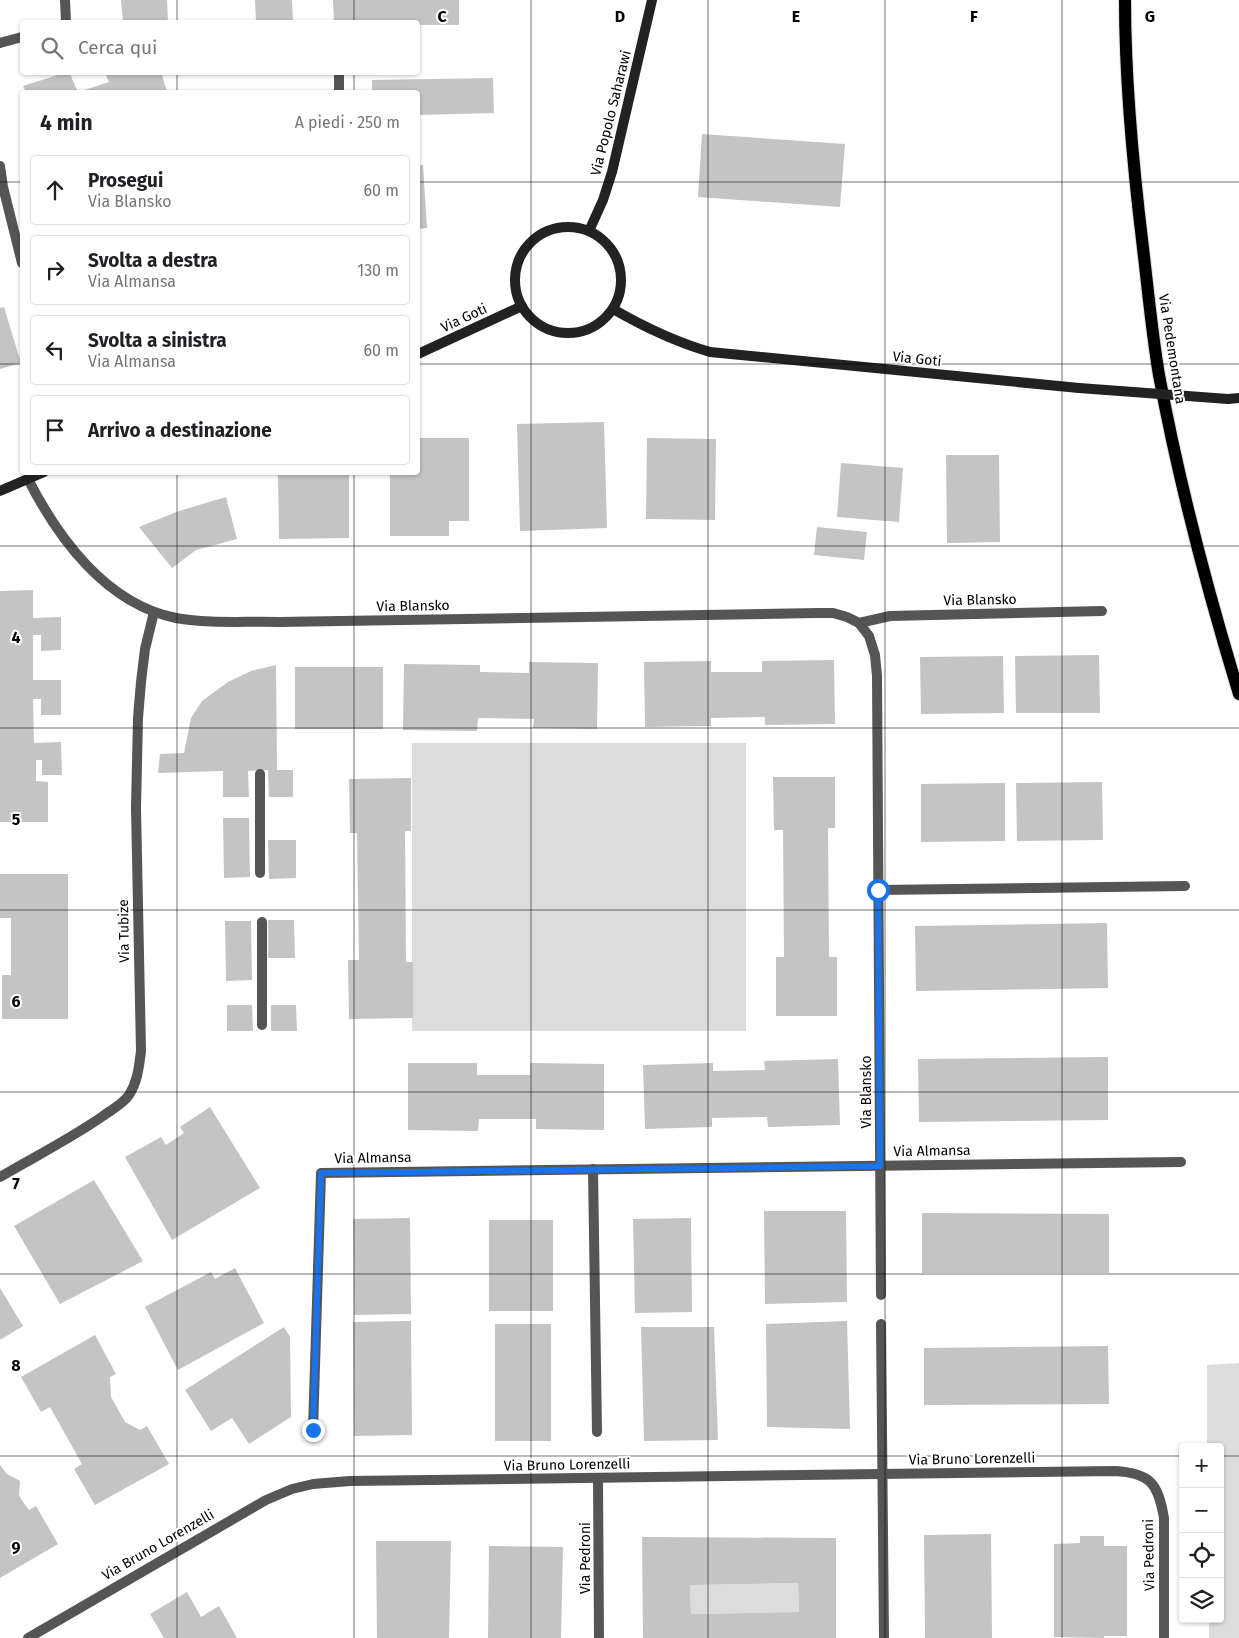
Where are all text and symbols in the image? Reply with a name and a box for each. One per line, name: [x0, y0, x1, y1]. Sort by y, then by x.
text: C: [437, 7, 447, 26]
text: D: [615, 7, 625, 26]
text: E: [792, 7, 800, 26]
text: F: [970, 7, 978, 26]
text: G: [1145, 7, 1155, 26]
search box: [20, 20, 420, 75]
icon: search: [38, 34, 66, 62]
text: Cerca qui: [78, 36, 157, 59]
street label: Via Popolo Saharawi: [587, 48, 635, 178]
text: 4 min: [40, 110, 93, 136]
text: A piedi · 250 m: [295, 113, 400, 132]
text: Prosegui: [88, 169, 163, 192]
icon: ahead: [41, 176, 69, 204]
text: 60 m: [364, 181, 399, 200]
text: Via Blansko: [88, 192, 172, 211]
text: Svolta a destra: [88, 249, 218, 272]
icon: right: [41, 256, 69, 284]
text: 130 m: [357, 261, 399, 280]
text: Via Almansa: [88, 272, 176, 291]
street label: Via Pedemontana: [1155, 293, 1189, 405]
street label: Via Goti: [438, 300, 490, 336]
text: Svolta a sinistra: [88, 329, 227, 352]
icon: left: [41, 336, 69, 364]
text: 60 m: [364, 341, 399, 360]
street label: Via Goti: [892, 348, 942, 370]
text: Via Almansa: [88, 352, 176, 371]
icon: arrive: [41, 416, 69, 444]
text: Arrivo a destinazione: [88, 419, 272, 442]
street label: Via Blansko: [943, 591, 1017, 609]
street label: Via Blansko: [376, 597, 450, 615]
text: 4: [11, 628, 21, 647]
text: 5: [12, 810, 21, 829]
route start: [867, 879, 890, 902]
street label: Via Tubize: [115, 899, 133, 963]
text: 6: [11, 992, 21, 1011]
street label: Via Blansko: [858, 1055, 875, 1129]
street label: Via Almansa: [893, 1142, 971, 1160]
street label: Via Almansa: [334, 1149, 412, 1167]
text: 7: [12, 1174, 20, 1193]
text: 8: [11, 1356, 21, 1375]
route end: [302, 1419, 325, 1442]
map controls: [1179, 1443, 1224, 1623]
button: +: [1179, 1443, 1224, 1488]
street label: Via Bruno Lorenzelli: [909, 1449, 1035, 1469]
street label: Via Bruno Lorenzelli: [504, 1455, 630, 1475]
button: −: [1179, 1488, 1224, 1533]
street label: Via Bruno Lorenzelli: [99, 1506, 217, 1584]
street label: Via Pedroni: [1140, 1519, 1158, 1591]
street label: Via Pedroni: [577, 1522, 594, 1594]
button: locate: [1179, 1533, 1224, 1578]
text: 9: [12, 1538, 21, 1557]
button: layers: [1179, 1578, 1224, 1623]

